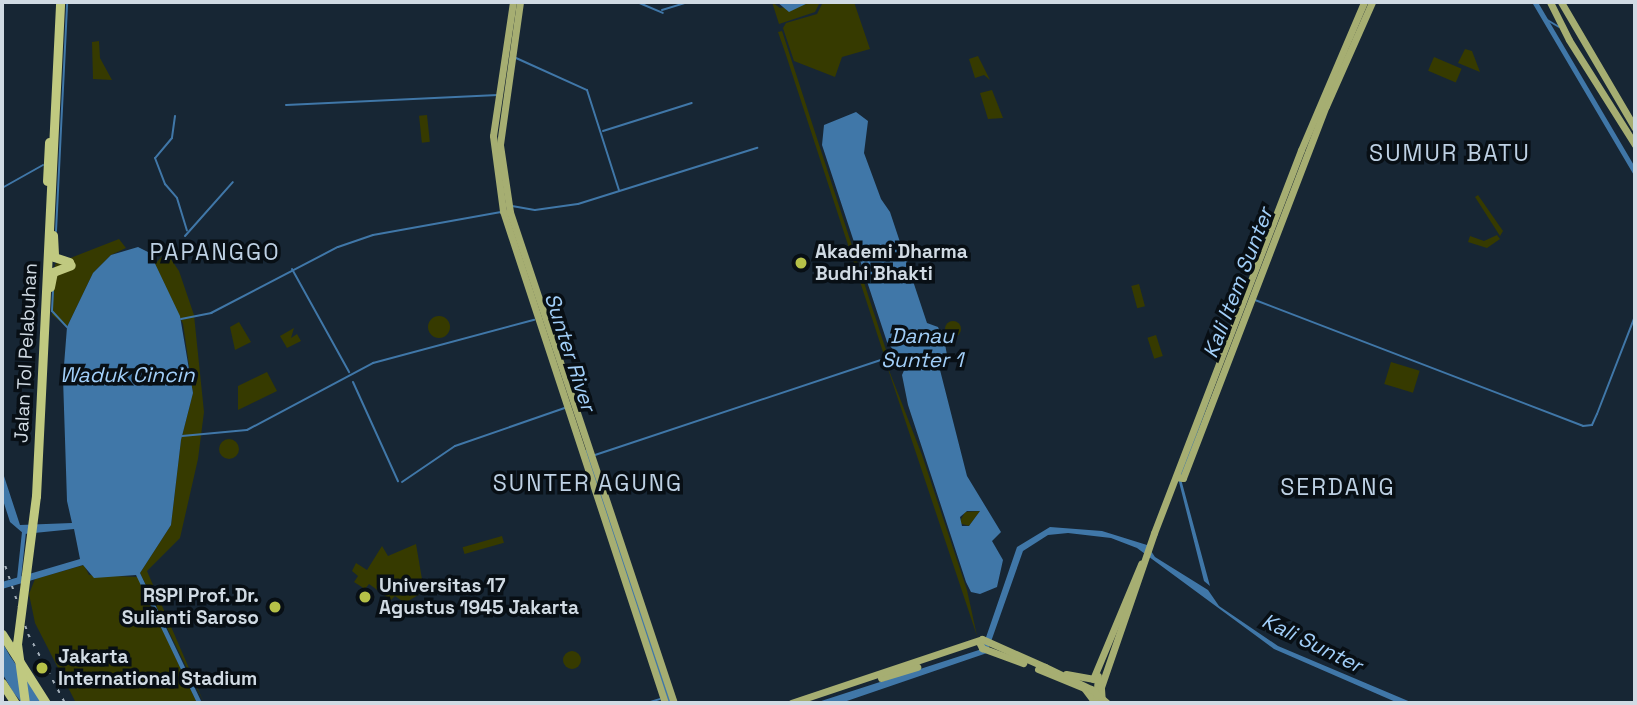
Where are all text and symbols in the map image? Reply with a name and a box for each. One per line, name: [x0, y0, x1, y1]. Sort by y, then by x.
district label: SUMUR BATU: [1370, 139, 1530, 167]
water label: Kali Item Sunter: [1198, 204, 1278, 362]
district label: PAPANGGO: [150, 238, 280, 266]
place label: Akademi Dharma Budhi Bhakti: [815, 241, 968, 285]
marker: Akademi Dharma Budhi Bhakti: [793, 255, 809, 271]
street label: Jalan Tol Pelabuhan: [10, 262, 42, 444]
water label: Sunter River: [539, 290, 601, 414]
water label: Danau Sunter 1: [881, 323, 963, 373]
water label: Waduk Cincin: [59, 362, 195, 388]
district label: SUNTER AGUNG: [494, 469, 682, 497]
district label: SERDANG: [1281, 473, 1395, 501]
place label: Universitas 17 Agustus 1945 Jakarta: [379, 575, 579, 619]
place label: RSPI Prof. Dr. Sulianti Saroso: [122, 585, 259, 629]
marker: Universitas 17 Agustus 1945 Jakarta: [357, 589, 373, 605]
marker: RSPI Prof. Dr. Sulianti Saroso: [265, 597, 285, 617]
water label: Kali Sunter: [1258, 608, 1366, 678]
place label: Jakarta International Stadium: [58, 646, 257, 690]
marker: Jakarta International Stadium: [32, 658, 52, 678]

